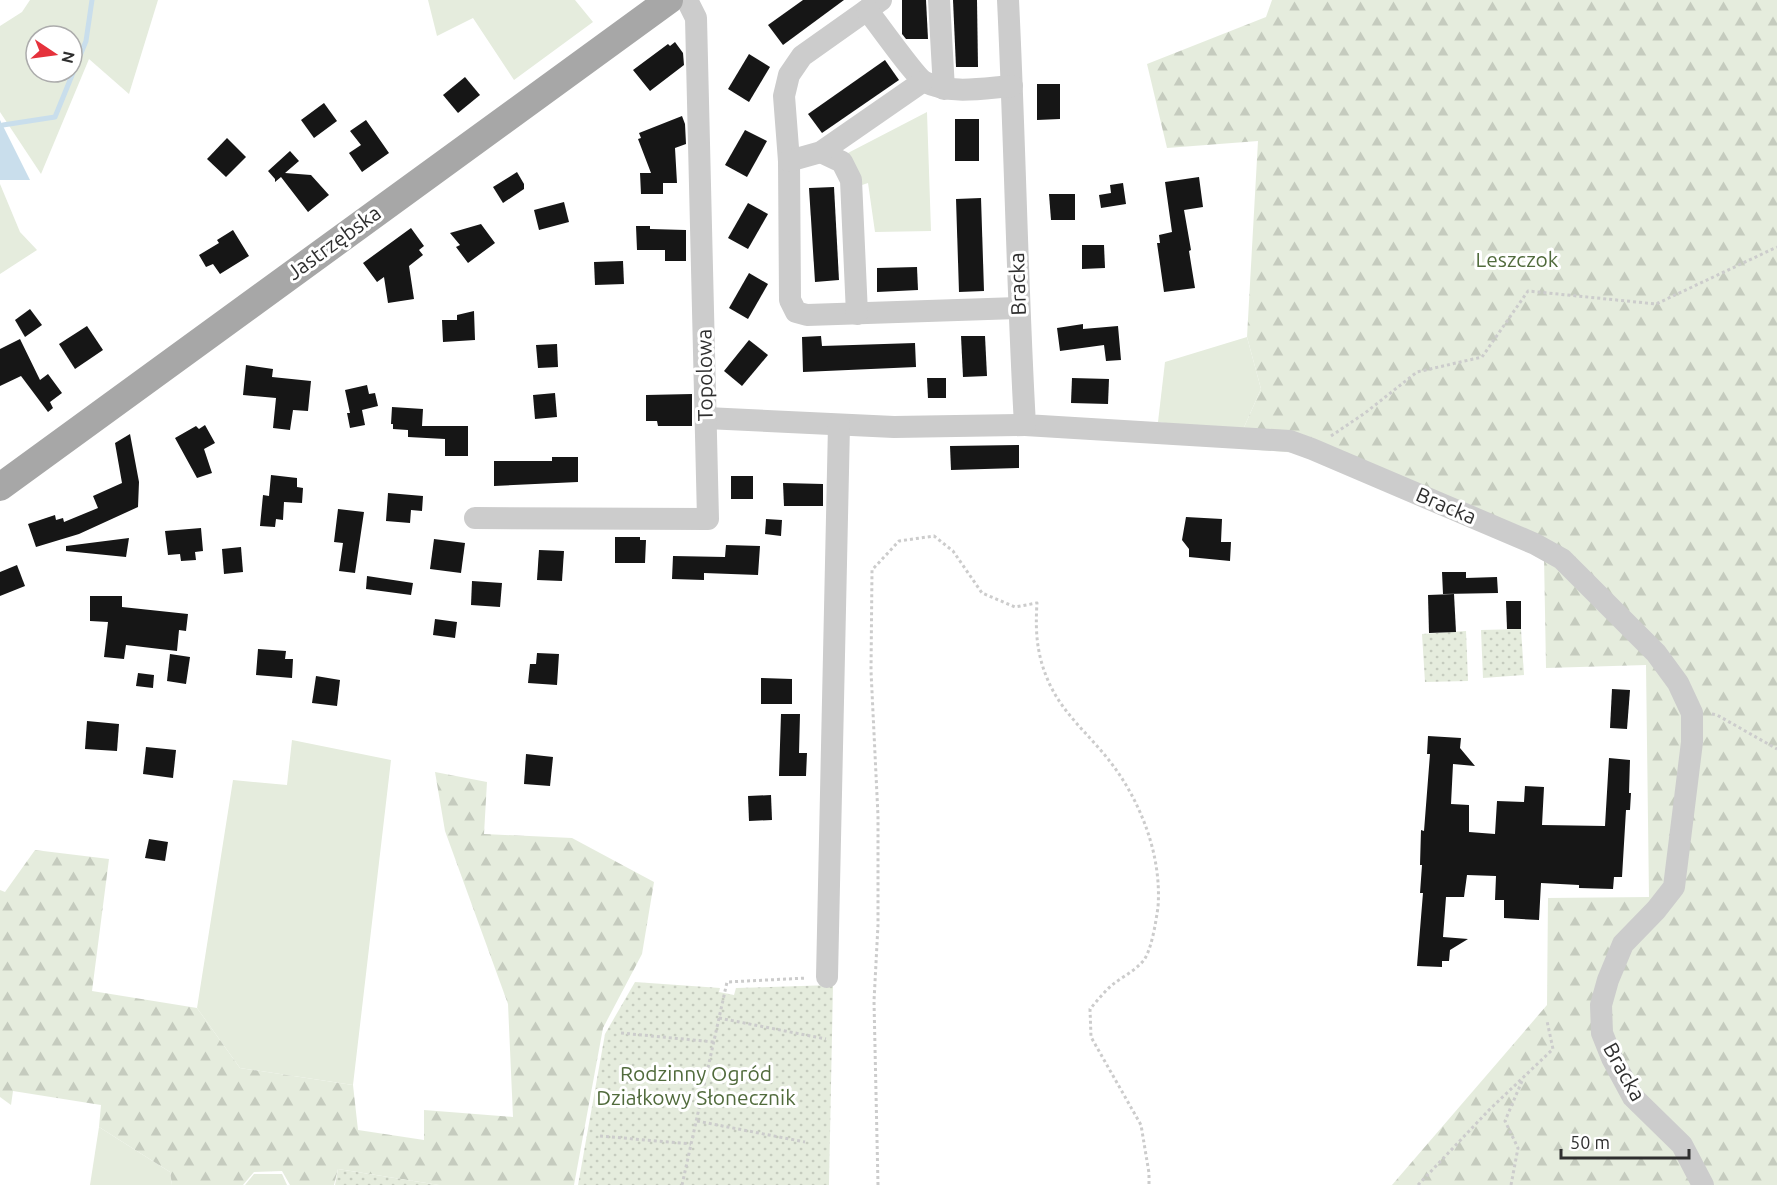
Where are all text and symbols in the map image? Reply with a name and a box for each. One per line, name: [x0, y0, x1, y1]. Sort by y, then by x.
north arrow: [24, 24, 84, 84]
text: N: [59, 50, 79, 65]
street label: Jastrzębska: [282, 200, 385, 284]
park label: Leszczok: [1476, 247, 1559, 271]
street label: Bracka: [1004, 252, 1030, 316]
street label: Topolowa: [691, 329, 717, 421]
street label: Bracka: [1413, 482, 1480, 528]
street label: Bracka: [1599, 1038, 1651, 1105]
park label: Rodzinny Ogród Działkowy Słonecznik: [596, 1061, 796, 1109]
scale bar: [1561, 1122, 1688, 1160]
text: 50 m: [1570, 1132, 1610, 1152]

